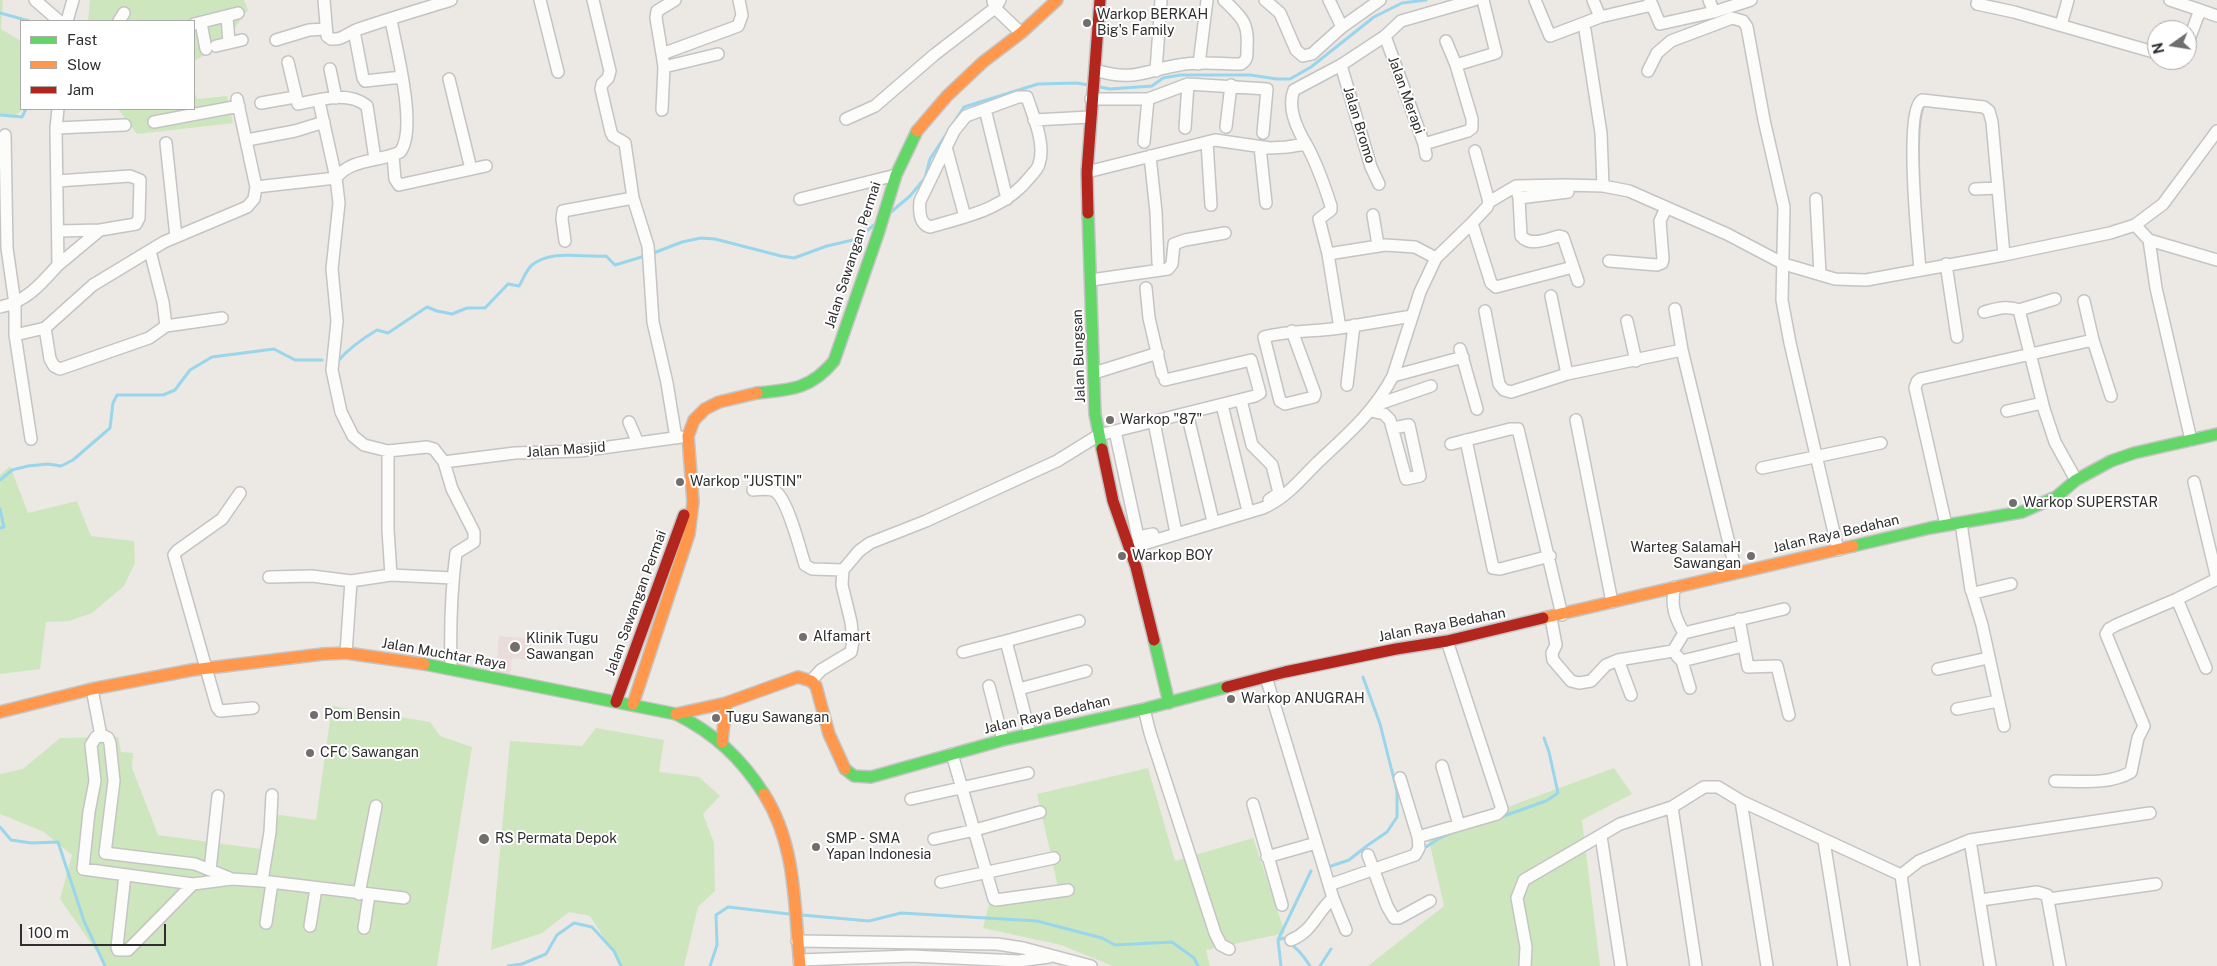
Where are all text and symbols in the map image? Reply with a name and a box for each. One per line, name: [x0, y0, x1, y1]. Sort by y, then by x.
place label: Warkop BERKAH Big's Family: [1097, 7, 1208, 40]
marker: Warkop BERKAH Big's Family: [1081, 17, 1093, 29]
legend: [20, 20, 195, 110]
north arrow: [2147, 20, 2197, 70]
text: Fast: [67, 31, 97, 48]
text: N: [2149, 41, 2167, 55]
street label: Jalan Merapi: [1384, 54, 1428, 136]
text: Slow: [67, 56, 101, 73]
text: Jam: [67, 81, 94, 98]
street label: Jalan Bromo: [1339, 85, 1379, 165]
street label: Jalan Sawangan Permai: [821, 180, 885, 330]
street label: Jalan Bungsan: [1069, 309, 1089, 403]
place label: Warkop "87": [1120, 412, 1202, 428]
marker: Warkop "87": [1104, 414, 1116, 426]
street label: Jalan Masjid: [526, 439, 606, 461]
place label: Warkop "JUSTIN": [690, 474, 802, 490]
marker: Warkop "JUSTIN": [674, 476, 686, 488]
place label: Warkop SUPERSTAR: [2023, 495, 2158, 511]
marker: Warkop SUPERSTAR: [2007, 497, 2019, 509]
street label: Jalan Raya Bedahan: [1771, 511, 1901, 557]
street label: Jalan Sawangan Permai: [602, 528, 670, 678]
place label: Warteg SalamaH Sawangan: [1630, 540, 1741, 572]
place label: Warkop BOY: [1132, 548, 1213, 564]
marker: Warkop BOY: [1116, 550, 1128, 562]
marker: Warteg SalamaH Sawangan: [1745, 550, 1757, 562]
street label: Jalan Raya Bedahan: [1377, 604, 1507, 646]
place label: Alfamart: [813, 629, 871, 645]
place label: Klinik Tugu Sawangan: [526, 631, 598, 664]
marker: Alfamart: [797, 631, 809, 643]
street label: Jalan Muchtar Raya: [380, 635, 508, 673]
marker: Klinik Tugu Sawangan: [508, 640, 522, 654]
place label: Warkop ANUGRAH: [1241, 691, 1365, 707]
street label: Jalan Raya Bedahan: [982, 692, 1112, 738]
marker: Warkop ANUGRAH: [1225, 693, 1237, 705]
place label: Pom Bensin: [324, 707, 400, 723]
marker: Pom Bensin: [308, 709, 320, 721]
place label: Tugu Sawangan: [726, 710, 829, 726]
marker: Tugu Sawangan: [710, 712, 722, 724]
place label: CFC Sawangan: [320, 745, 419, 761]
marker: CFC Sawangan: [304, 747, 316, 759]
place label: RS Permata Depok: [495, 831, 617, 847]
place label: SMP - SMA Yapan Indonesia: [826, 831, 931, 864]
marker: RS Permata Depok: [477, 832, 491, 846]
marker: SMP - SMA Yapan Indonesia: [810, 841, 822, 853]
scale bar: [22, 914, 169, 946]
text: 100 m: [28, 924, 69, 941]

